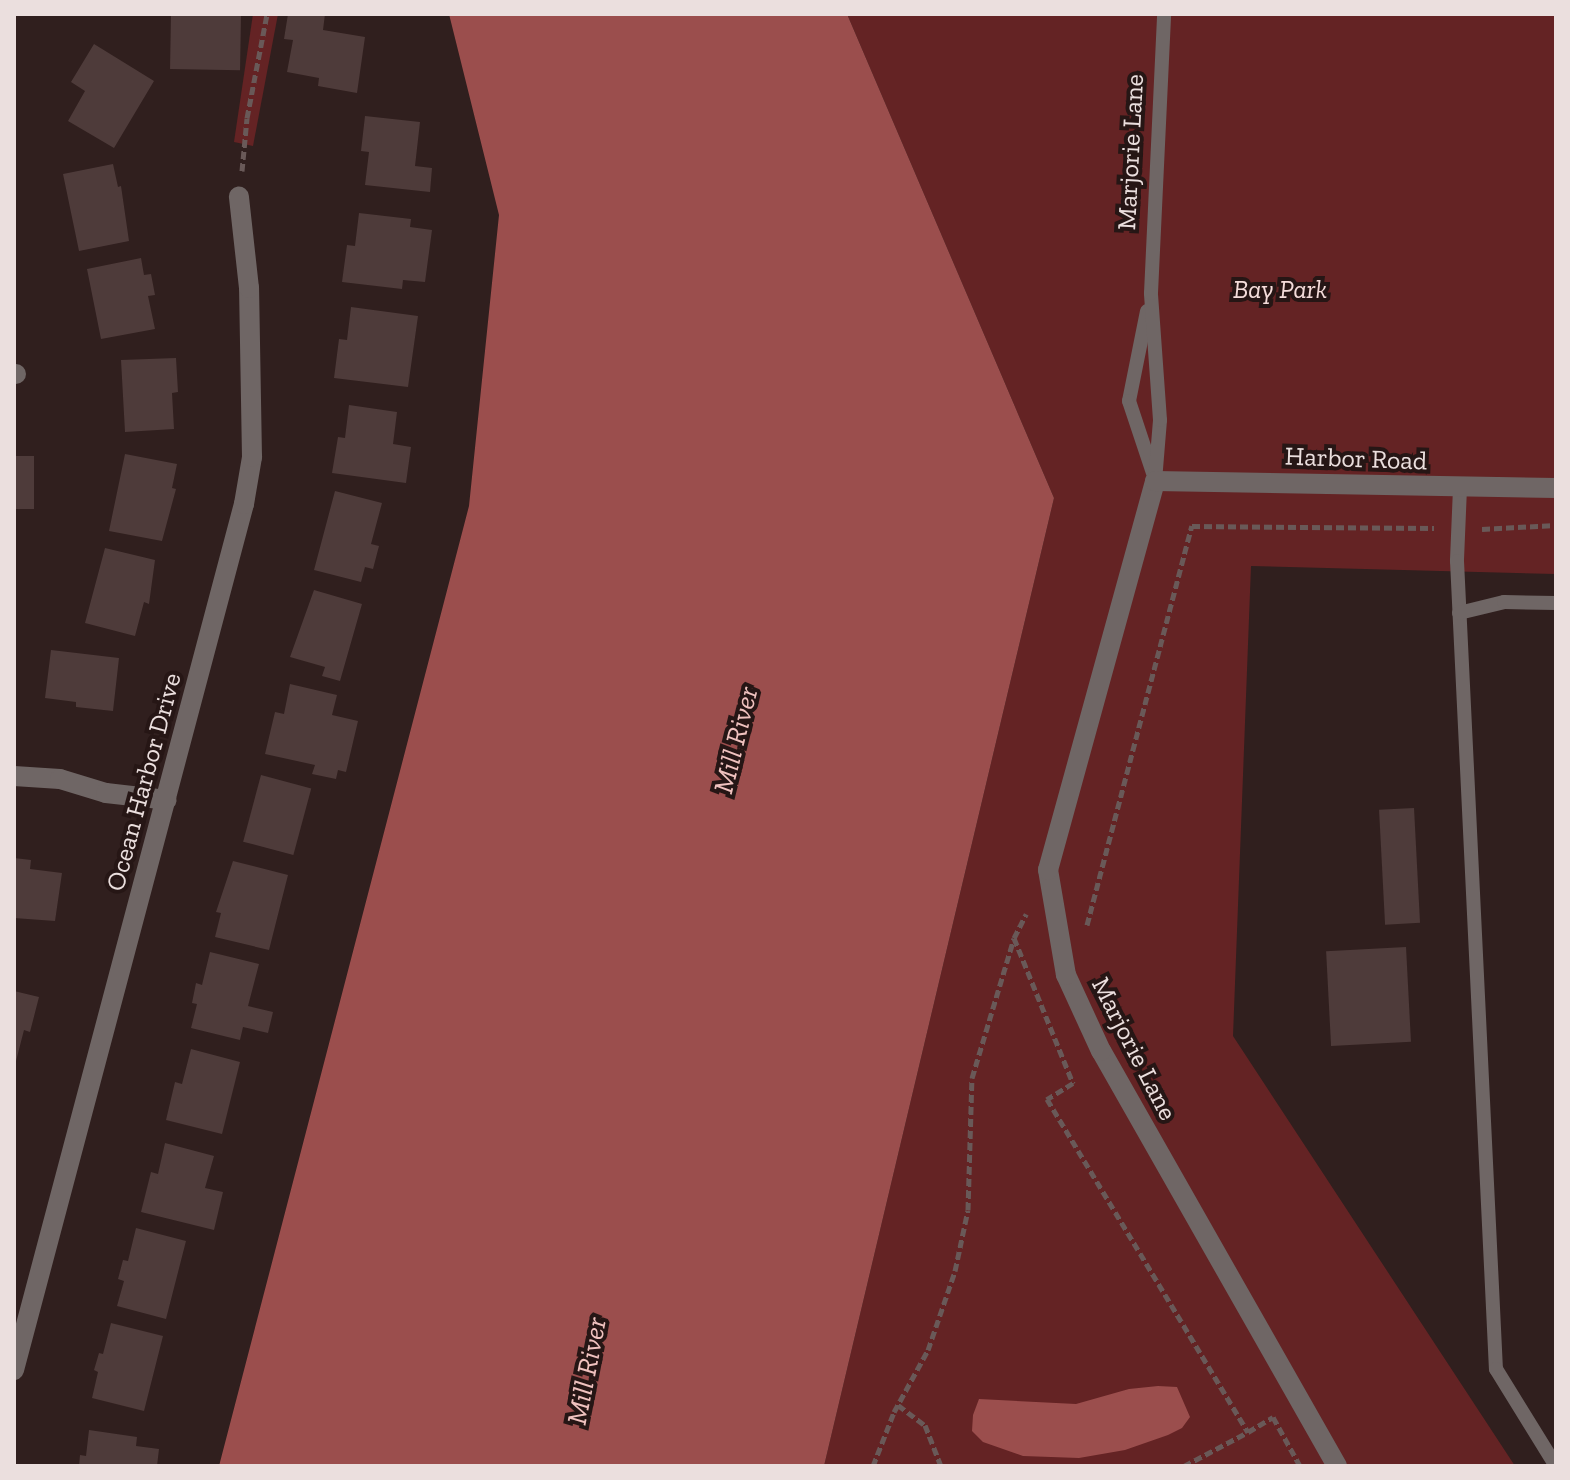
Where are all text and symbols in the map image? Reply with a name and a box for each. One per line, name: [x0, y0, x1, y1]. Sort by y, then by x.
street label: Marjorie Lane: [1111, 73, 1151, 231]
park label: Bay Park: [1233, 274, 1327, 306]
street label: Harbor Road: [1284, 441, 1428, 477]
street label: Ocean Harbor Drive: [100, 669, 188, 895]
water label: Mill River: [707, 683, 765, 797]
street label: Marjorie Lane: [1085, 972, 1183, 1126]
water label: Mill River: [560, 1314, 614, 1428]

